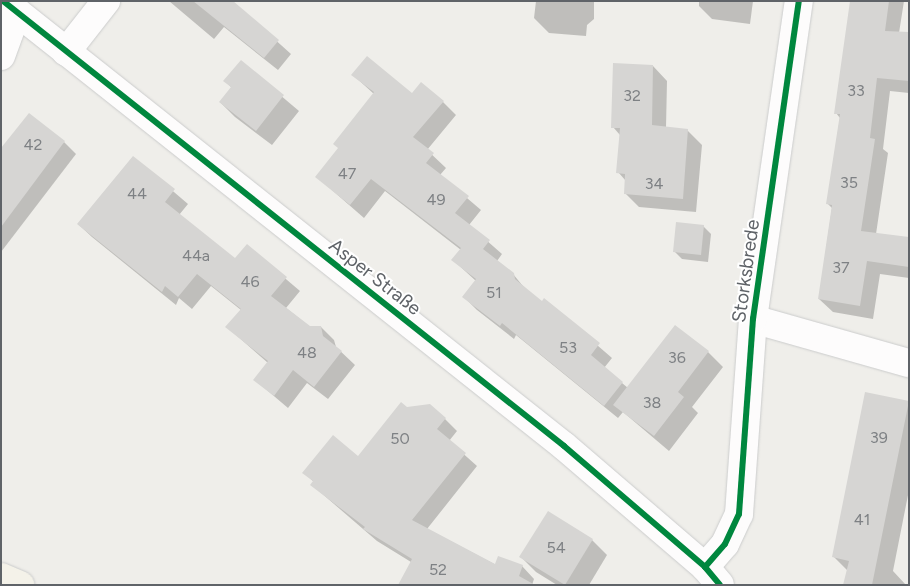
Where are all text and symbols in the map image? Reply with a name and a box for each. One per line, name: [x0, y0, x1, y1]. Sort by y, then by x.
house number: 33: [847, 81, 865, 101]
house number: 32: [623, 86, 641, 106]
house number: 42: [24, 135, 42, 155]
house number: 47: [338, 164, 356, 184]
house number: 35: [840, 173, 858, 193]
house number: 34: [645, 174, 663, 194]
house number: 44: [127, 184, 147, 204]
house number: 49: [427, 190, 445, 210]
street label: Storksbrede: [727, 218, 765, 324]
street label: Asper Straße: [324, 234, 426, 320]
house number: 44a: [182, 246, 210, 266]
house number: 37: [832, 258, 850, 278]
house number: 46: [241, 272, 259, 292]
house number: 51: [486, 283, 502, 303]
house number: 53: [559, 338, 577, 358]
house number: 48: [297, 343, 317, 363]
house number: 36: [668, 348, 686, 368]
house number: 38: [643, 393, 661, 413]
house number: 39: [870, 428, 888, 448]
house number: 50: [390, 429, 410, 449]
house number: 41: [854, 510, 870, 530]
house number: 54: [546, 538, 566, 558]
house number: 52: [429, 560, 447, 580]

